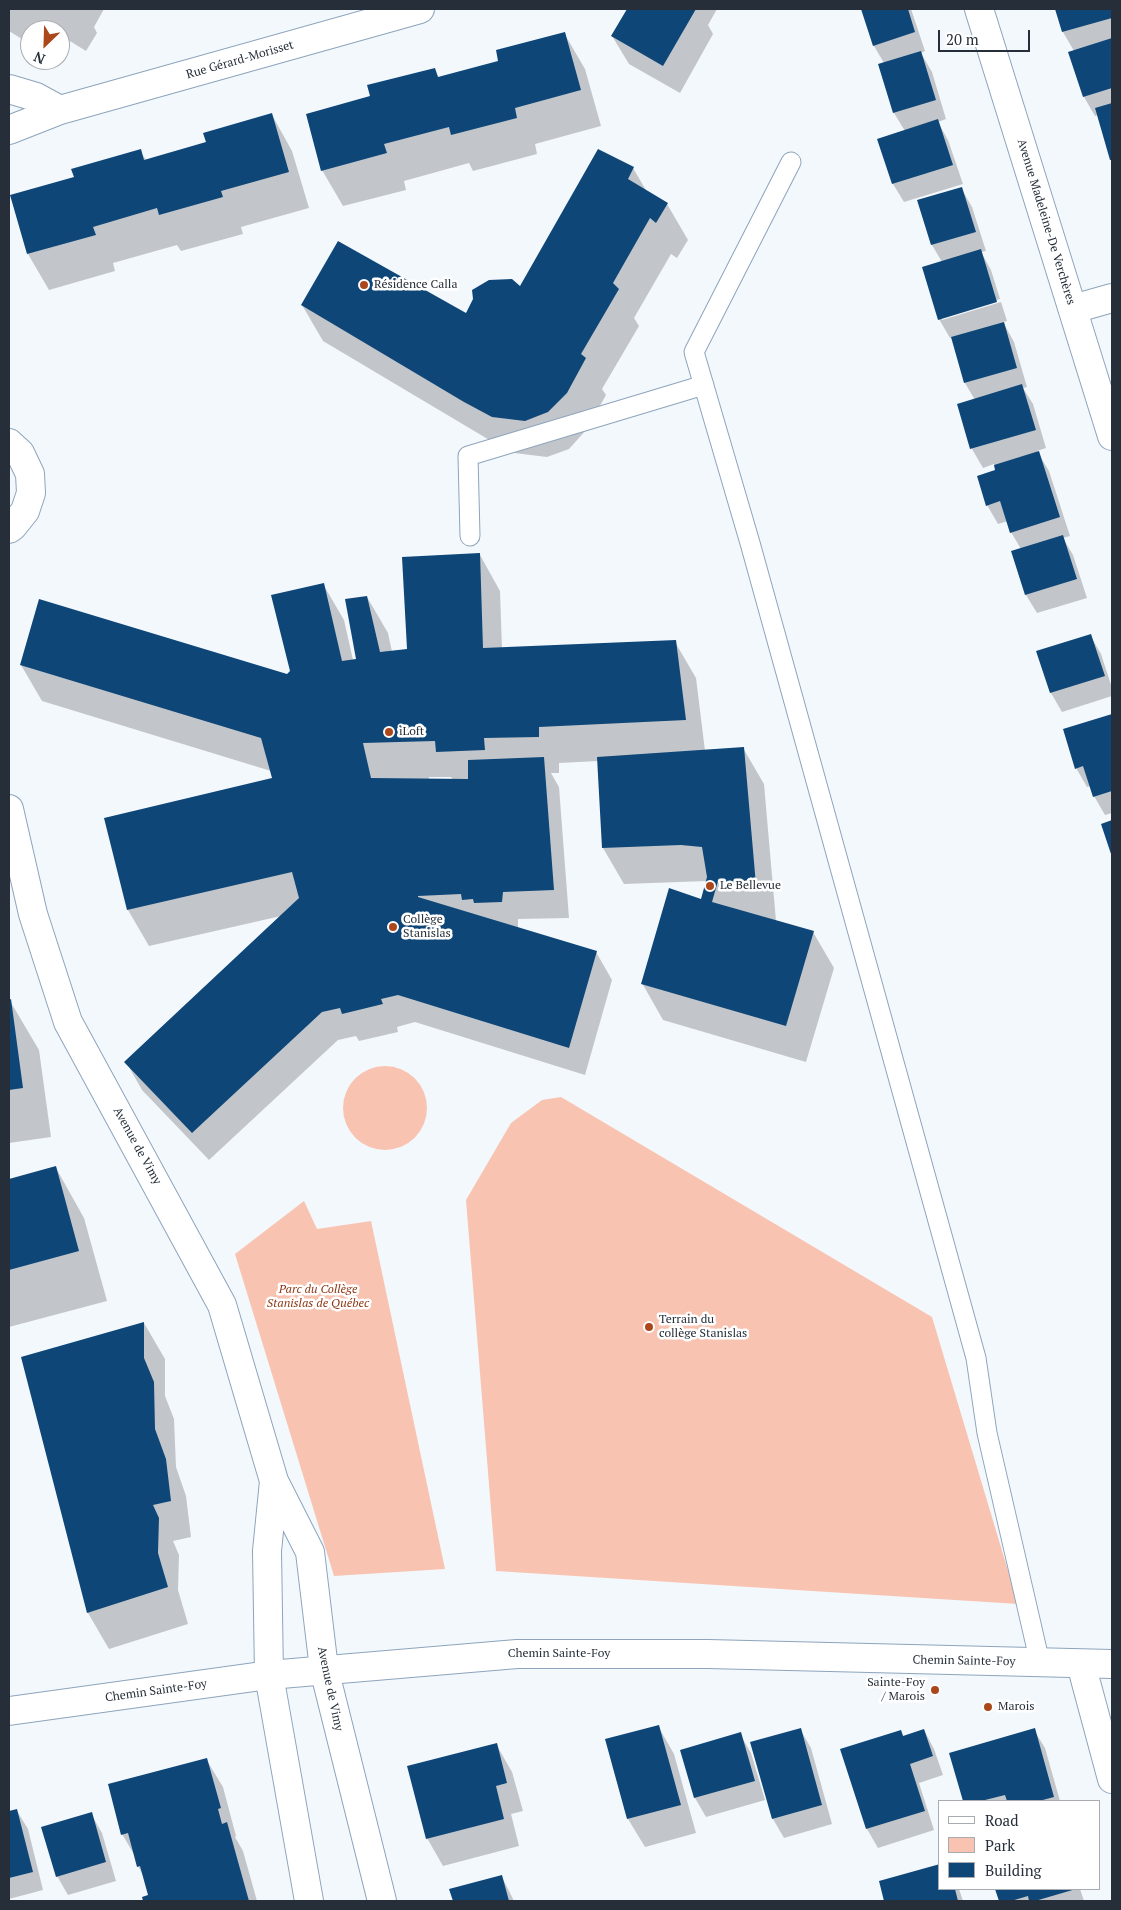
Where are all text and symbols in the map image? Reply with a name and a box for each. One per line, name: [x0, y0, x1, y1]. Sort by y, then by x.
north arrow: [20, 20, 70, 70]
scale bar: [941, 20, 1034, 52]
text: 20 m: [946, 29, 979, 49]
street label: Rue Gérard-Morisset: [185, 38, 295, 82]
text: N: [30, 47, 48, 69]
street label: Avenue Madeleine-De Verchères: [1014, 137, 1078, 307]
place label: Résidence Calla: [374, 278, 457, 292]
marker: Résidence Calla: [358, 279, 370, 291]
place label: iLoft: [399, 725, 424, 739]
marker: iLoft: [383, 726, 395, 738]
place label: Le Bellevue: [720, 879, 781, 893]
marker: Le Bellevue: [704, 880, 716, 892]
place label: Collège Stanislas: [403, 913, 451, 941]
marker: Collège Stanislas: [387, 921, 399, 933]
street label: Avenue de Vimy: [110, 1105, 164, 1187]
park label: Parc du Collège Stanislas de Québec: [267, 1283, 369, 1311]
place label: Terrain du collège Stanislas: [659, 1313, 747, 1341]
marker: Terrain du collège Stanislas: [643, 1321, 655, 1333]
street label: Avenue de Vimy: [314, 1645, 346, 1733]
street label: Chemin Sainte-Foy: [508, 1647, 610, 1661]
street label: Chemin Sainte-Foy: [913, 1653, 1015, 1669]
place label: Sainte-Foy / Marois: [867, 1676, 925, 1704]
street label: Chemin Sainte-Foy: [104, 1677, 208, 1705]
marker: Sainte-Foy / Marois: [929, 1684, 941, 1696]
place label: Marois: [998, 1700, 1035, 1714]
marker: Marois: [982, 1701, 994, 1713]
legend: [938, 1800, 1101, 1890]
text: Road: [985, 1810, 1018, 1830]
text: Park: [985, 1835, 1015, 1855]
text: Building: [985, 1860, 1042, 1880]

